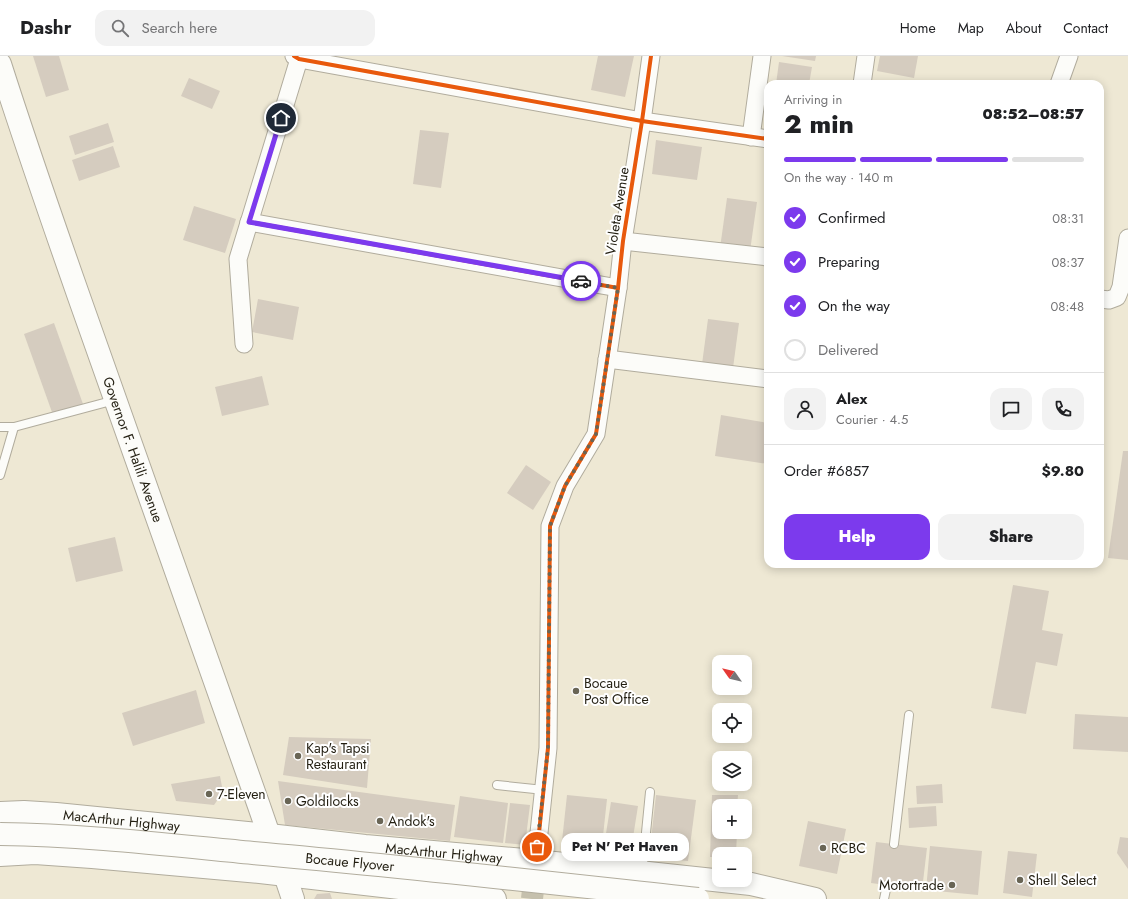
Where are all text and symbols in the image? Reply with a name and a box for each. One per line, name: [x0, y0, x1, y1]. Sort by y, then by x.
search box: [95, 10, 375, 46]
text: Dashr: [20, 14, 71, 41]
icon: search: [109, 17, 131, 39]
text: Search here: [141, 17, 217, 39]
text: Home: [900, 18, 936, 38]
text: Map: [958, 18, 984, 38]
text: About: [1006, 18, 1041, 38]
text: Contact: [1063, 18, 1108, 38]
text: Arriving in: [784, 90, 842, 109]
pin: [264, 101, 298, 135]
text: 08:52–08:57: [983, 103, 1084, 125]
text: 2 min: [784, 105, 854, 143]
icon: home: [270, 107, 292, 129]
street label: Violeta Avenue: [600, 166, 634, 256]
text: On the way · 140 m: [784, 168, 893, 187]
icon: check: [784, 207, 806, 229]
text: Confirmed: [818, 207, 886, 229]
text: 08:31: [1052, 209, 1084, 228]
icon: check: [784, 251, 806, 273]
text: Preparing: [818, 251, 880, 273]
text: 08:37: [1051, 253, 1084, 272]
courier: [561, 261, 601, 301]
icon: car: [570, 270, 592, 292]
icon: check: [784, 295, 806, 317]
text: On the way: [818, 295, 890, 317]
text: 08:48: [1051, 297, 1084, 316]
text: Delivered: [818, 339, 879, 361]
street label: Governor F. Halili Avenue: [98, 374, 168, 525]
button: person: [784, 388, 826, 430]
text: Alex: [836, 388, 867, 410]
button: chat: [990, 388, 1032, 430]
button: phone: [1042, 388, 1084, 430]
text: Courier · 4.5: [836, 410, 908, 429]
text: Order #6857: [784, 460, 869, 482]
text: $9.80: [1042, 460, 1084, 482]
button: Help: [784, 514, 930, 560]
button: Share: [938, 514, 1084, 560]
north arrow: [712, 655, 752, 695]
map controls: [712, 655, 752, 887]
place label: Bocaue Post Office: [584, 673, 649, 709]
marker: Bocaue Post Office: [571, 686, 581, 696]
button: locate: [712, 703, 752, 743]
place label: Kap's Tapsi Restaurant: [306, 738, 370, 774]
marker: Kap's Tapsi Restaurant: [293, 751, 303, 761]
button: layers: [712, 751, 752, 791]
place label: 7-Eleven: [217, 784, 266, 804]
marker: 7-Eleven: [204, 789, 214, 799]
place label: Goldilocks: [296, 791, 359, 811]
marker: Goldilocks: [283, 796, 293, 806]
button: +: [712, 799, 752, 839]
street label: MacArthur Highway: [62, 805, 182, 836]
place label: Andok's: [388, 811, 435, 831]
marker: Andok's: [375, 816, 385, 826]
pin: [520, 830, 554, 864]
callout: Pet N' Pet Haven: [561, 833, 689, 861]
icon: bag: [526, 836, 548, 858]
text: Pet N' Pet Haven: [572, 837, 678, 856]
street label: MacArthur Highway: [385, 838, 504, 868]
place label: RCBC: [831, 838, 866, 858]
marker: RCBC: [818, 843, 828, 853]
button: −: [712, 847, 752, 887]
street label: Bocaue Flyover: [304, 848, 395, 876]
place label: Shell Select: [1028, 870, 1097, 890]
place label: Motortrade: [879, 875, 944, 895]
marker: Shell Select: [1015, 875, 1025, 885]
marker: Motortrade: [947, 880, 957, 890]

